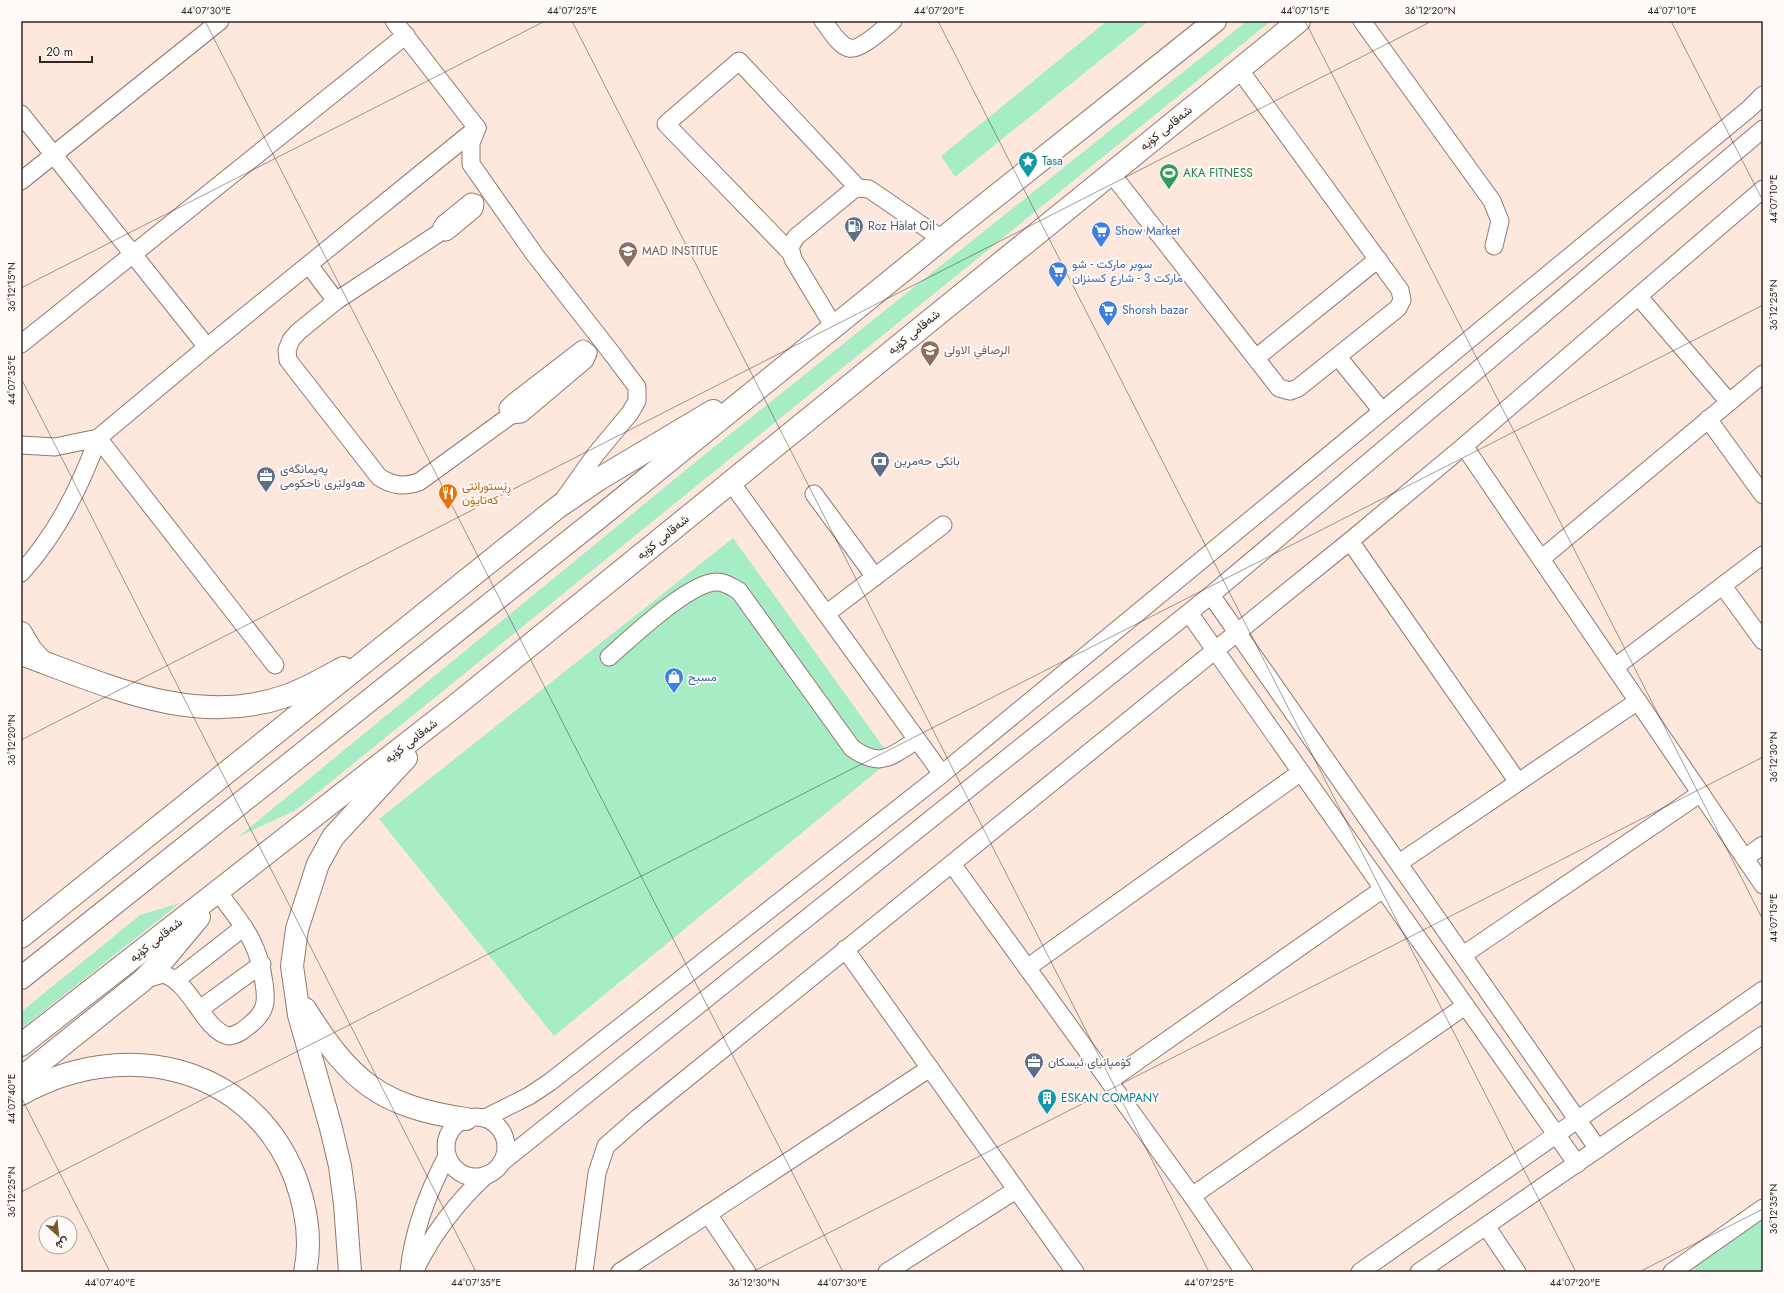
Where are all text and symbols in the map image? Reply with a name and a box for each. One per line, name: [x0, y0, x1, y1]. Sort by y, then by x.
text: 44°07'30"E: [181, 3, 231, 18]
text: 44°07'25"E: [547, 3, 597, 18]
text: 44°07'20"E: [914, 3, 964, 18]
text: 44°07'15"E: [1281, 3, 1329, 18]
text: 36°12'20"N: [1404, 3, 1456, 18]
text: 44°07'10"E: [1647, 3, 1697, 18]
scale bar: [40, 38, 92, 64]
text: 20 m: [46, 43, 73, 61]
street label: شەقامی کۆیە: [1136, 101, 1196, 155]
place icon: Tasa: [1017, 150, 1039, 178]
place label: Tasa: [1042, 152, 1063, 170]
sports icon: AKA FITNESS: [1158, 162, 1180, 190]
place label: AKA FITNESS: [1183, 164, 1253, 182]
text: 44°07'10"E: [1766, 174, 1781, 224]
fuel station icon: Roz Halat Oil: [843, 215, 865, 243]
place label: Roz Halat Oil: [868, 217, 935, 235]
supermarket icon: Show Market: [1090, 220, 1112, 248]
place label: Show Market: [1115, 222, 1180, 240]
school or university icon: MAD INSTITUE: [617, 240, 639, 268]
place label: MAD INSTITUE: [642, 242, 718, 260]
place label: سوبر ماركت - شو ماركت 3 - شارع كسنزان: [1072, 255, 1183, 287]
supermarket icon: سوبر ماركت - شو ماركت 3 - شارع كسنزان: [1047, 260, 1069, 288]
text: 36°12'15"N: [4, 262, 19, 312]
text: 36°12'25"N: [1766, 280, 1781, 330]
supermarket icon: Shorsh bazar: [1097, 299, 1119, 327]
place label: Shorsh bazar: [1122, 301, 1189, 319]
street label: شەقامی کۆیە: [884, 305, 944, 359]
school or university icon: الرصافي الاولى: [919, 339, 941, 367]
place label: الرصافي الاولى: [944, 341, 1010, 360]
text: 44°07'35"E: [4, 355, 19, 405]
bank icon: بانكی حه‌مرین: [869, 450, 891, 478]
place label: بانكی حه‌مرین: [894, 452, 960, 470]
place label: پەیمانگەی هەولێری ناحکومی: [280, 460, 365, 492]
office icon: پەیمانگەی هەولێری ناحکومی: [255, 465, 277, 493]
place label: ڕێستورانتی کەتایۆن: [462, 477, 511, 509]
restaurant icon: ڕێستورانتی کەتایۆن: [437, 482, 459, 510]
street label: شەقامی کۆیە: [633, 510, 693, 564]
shop icon: مسبح: [663, 666, 685, 694]
place label: مسبح: [688, 668, 717, 686]
text: 36°12'20"N: [4, 714, 19, 766]
street label: شەقامی کۆیە: [381, 715, 441, 767]
text: 36°12'30"N: [1766, 732, 1781, 782]
text: 44°07'15"E: [1766, 894, 1781, 942]
street label: شەقامی کۆیە: [126, 914, 186, 966]
office icon: کۆمپانیای ئیسکان: [1023, 1051, 1045, 1079]
place label: کۆمپانیای ئیسکان: [1048, 1053, 1131, 1071]
text: 44°07'40"E: [4, 1074, 19, 1124]
building icon: ESKAN COMPANY: [1036, 1087, 1058, 1115]
place label: ESKAN COMPANY: [1061, 1089, 1159, 1107]
text: 36°12'25"N: [4, 1167, 19, 1217]
text: 36°12'35"N: [1766, 1184, 1781, 1234]
north arrow: [38, 1215, 78, 1255]
text: ش: [53, 1234, 72, 1254]
text: 44°07'40"E: [85, 1275, 135, 1290]
text: 44°07'35"E: [451, 1275, 501, 1290]
text: 36°12'30"N: [729, 1275, 779, 1290]
text: 44°07'30"E: [817, 1275, 867, 1290]
text: 44°07'25"E: [1184, 1275, 1234, 1290]
text: 44°07'20"E: [1550, 1275, 1600, 1290]

